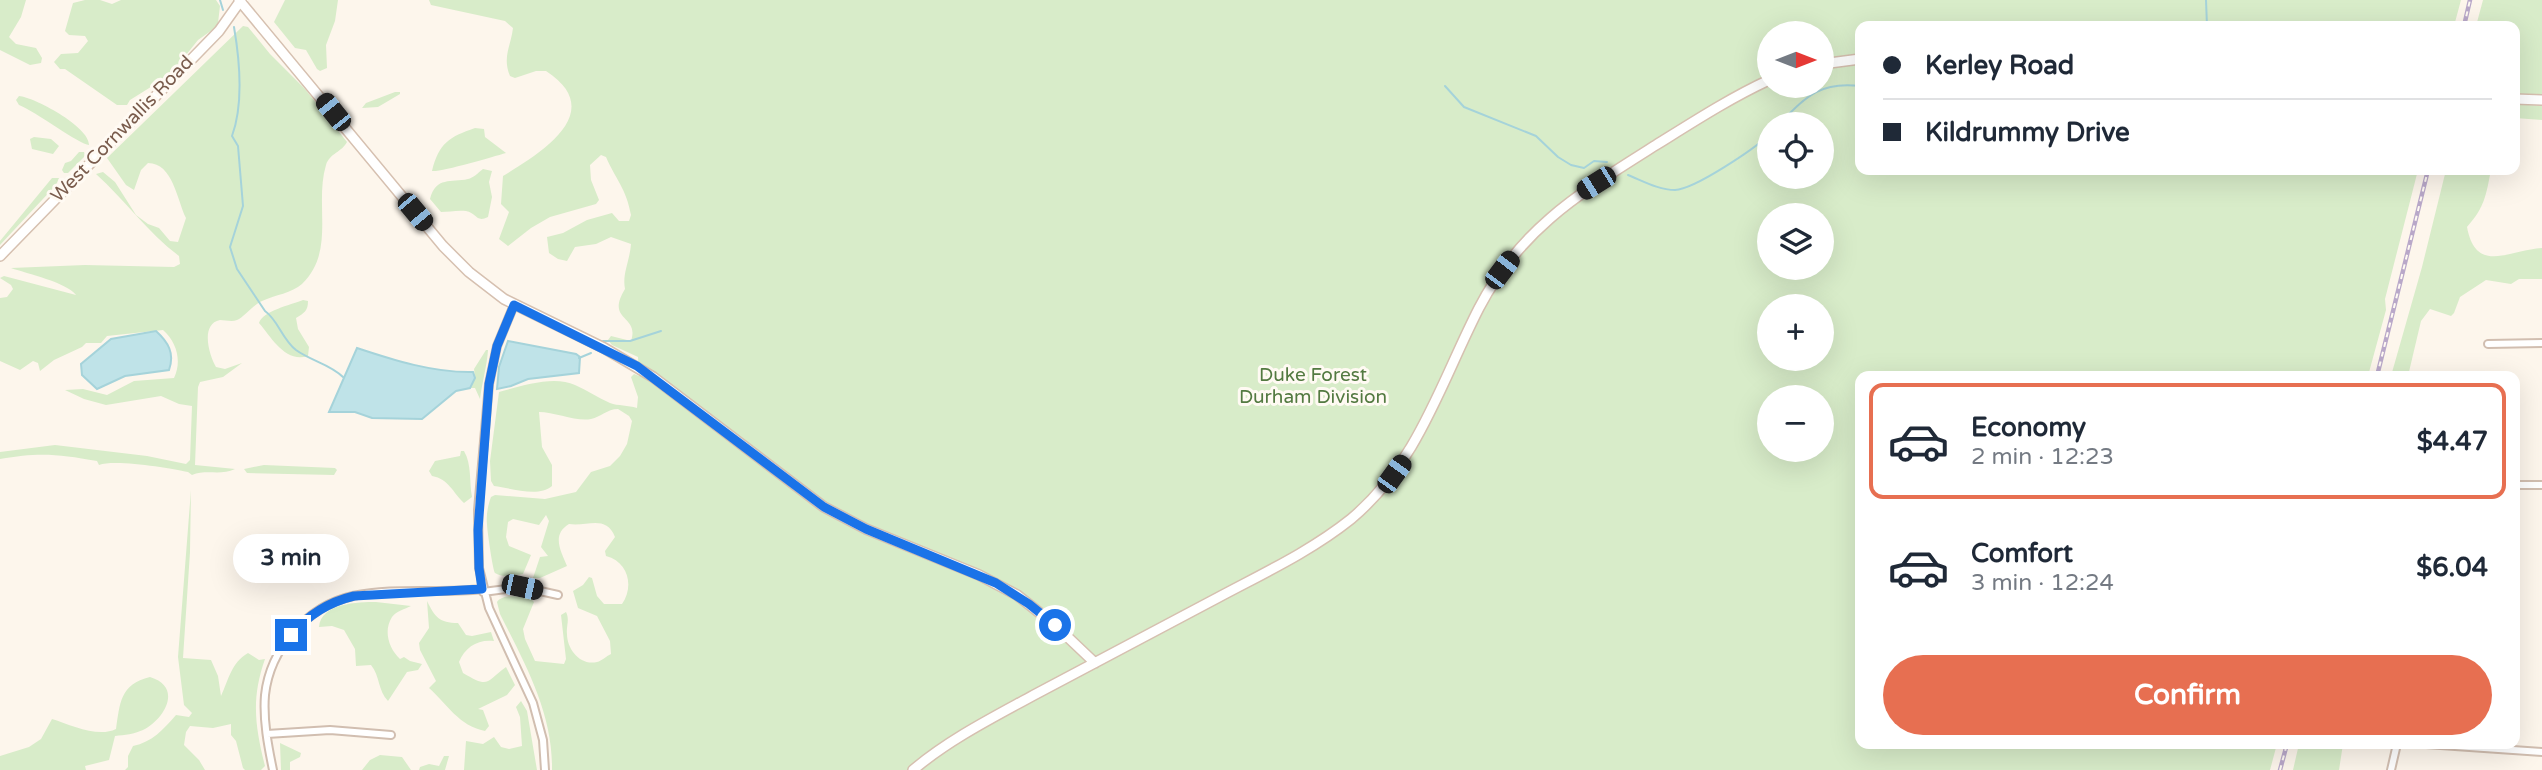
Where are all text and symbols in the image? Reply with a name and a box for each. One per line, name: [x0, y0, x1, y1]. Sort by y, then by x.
north arrow: [1757, 21, 1834, 98]
map controls: [1757, 21, 1834, 462]
text: Kerley Road: [1925, 50, 2074, 81]
street label: West Cornwallis Road: [46, 51, 198, 207]
car: [312, 89, 355, 135]
button: locate: [1757, 112, 1834, 189]
text: Kildrummy Drive: [1925, 117, 2130, 148]
car: [1573, 163, 1620, 203]
car: [394, 189, 437, 235]
button: layers: [1757, 203, 1834, 280]
car: [1481, 247, 1524, 293]
button: +: [1757, 294, 1834, 371]
park label: Duke Forest Durham Division: [1239, 364, 1387, 408]
button: −: [1757, 385, 1834, 462]
icon: car: [1887, 410, 1950, 473]
text: Economy: [1971, 412, 2086, 443]
text: $4.47: [2417, 426, 2488, 457]
text: 2 min · 12:23: [1971, 443, 2114, 471]
car: [1374, 451, 1415, 497]
callout: 3 min: [233, 534, 349, 582]
icon: car: [1887, 536, 1950, 599]
text: Comfort: [1971, 538, 2073, 569]
text: 3 min: [260, 544, 322, 572]
text: $6.04: [2416, 552, 2488, 583]
text: 3 min · 12:24: [1971, 569, 2114, 597]
car: [500, 572, 545, 602]
route start: [1039, 609, 1071, 641]
route end: [275, 619, 307, 651]
button: Confirm: [1883, 655, 2492, 735]

